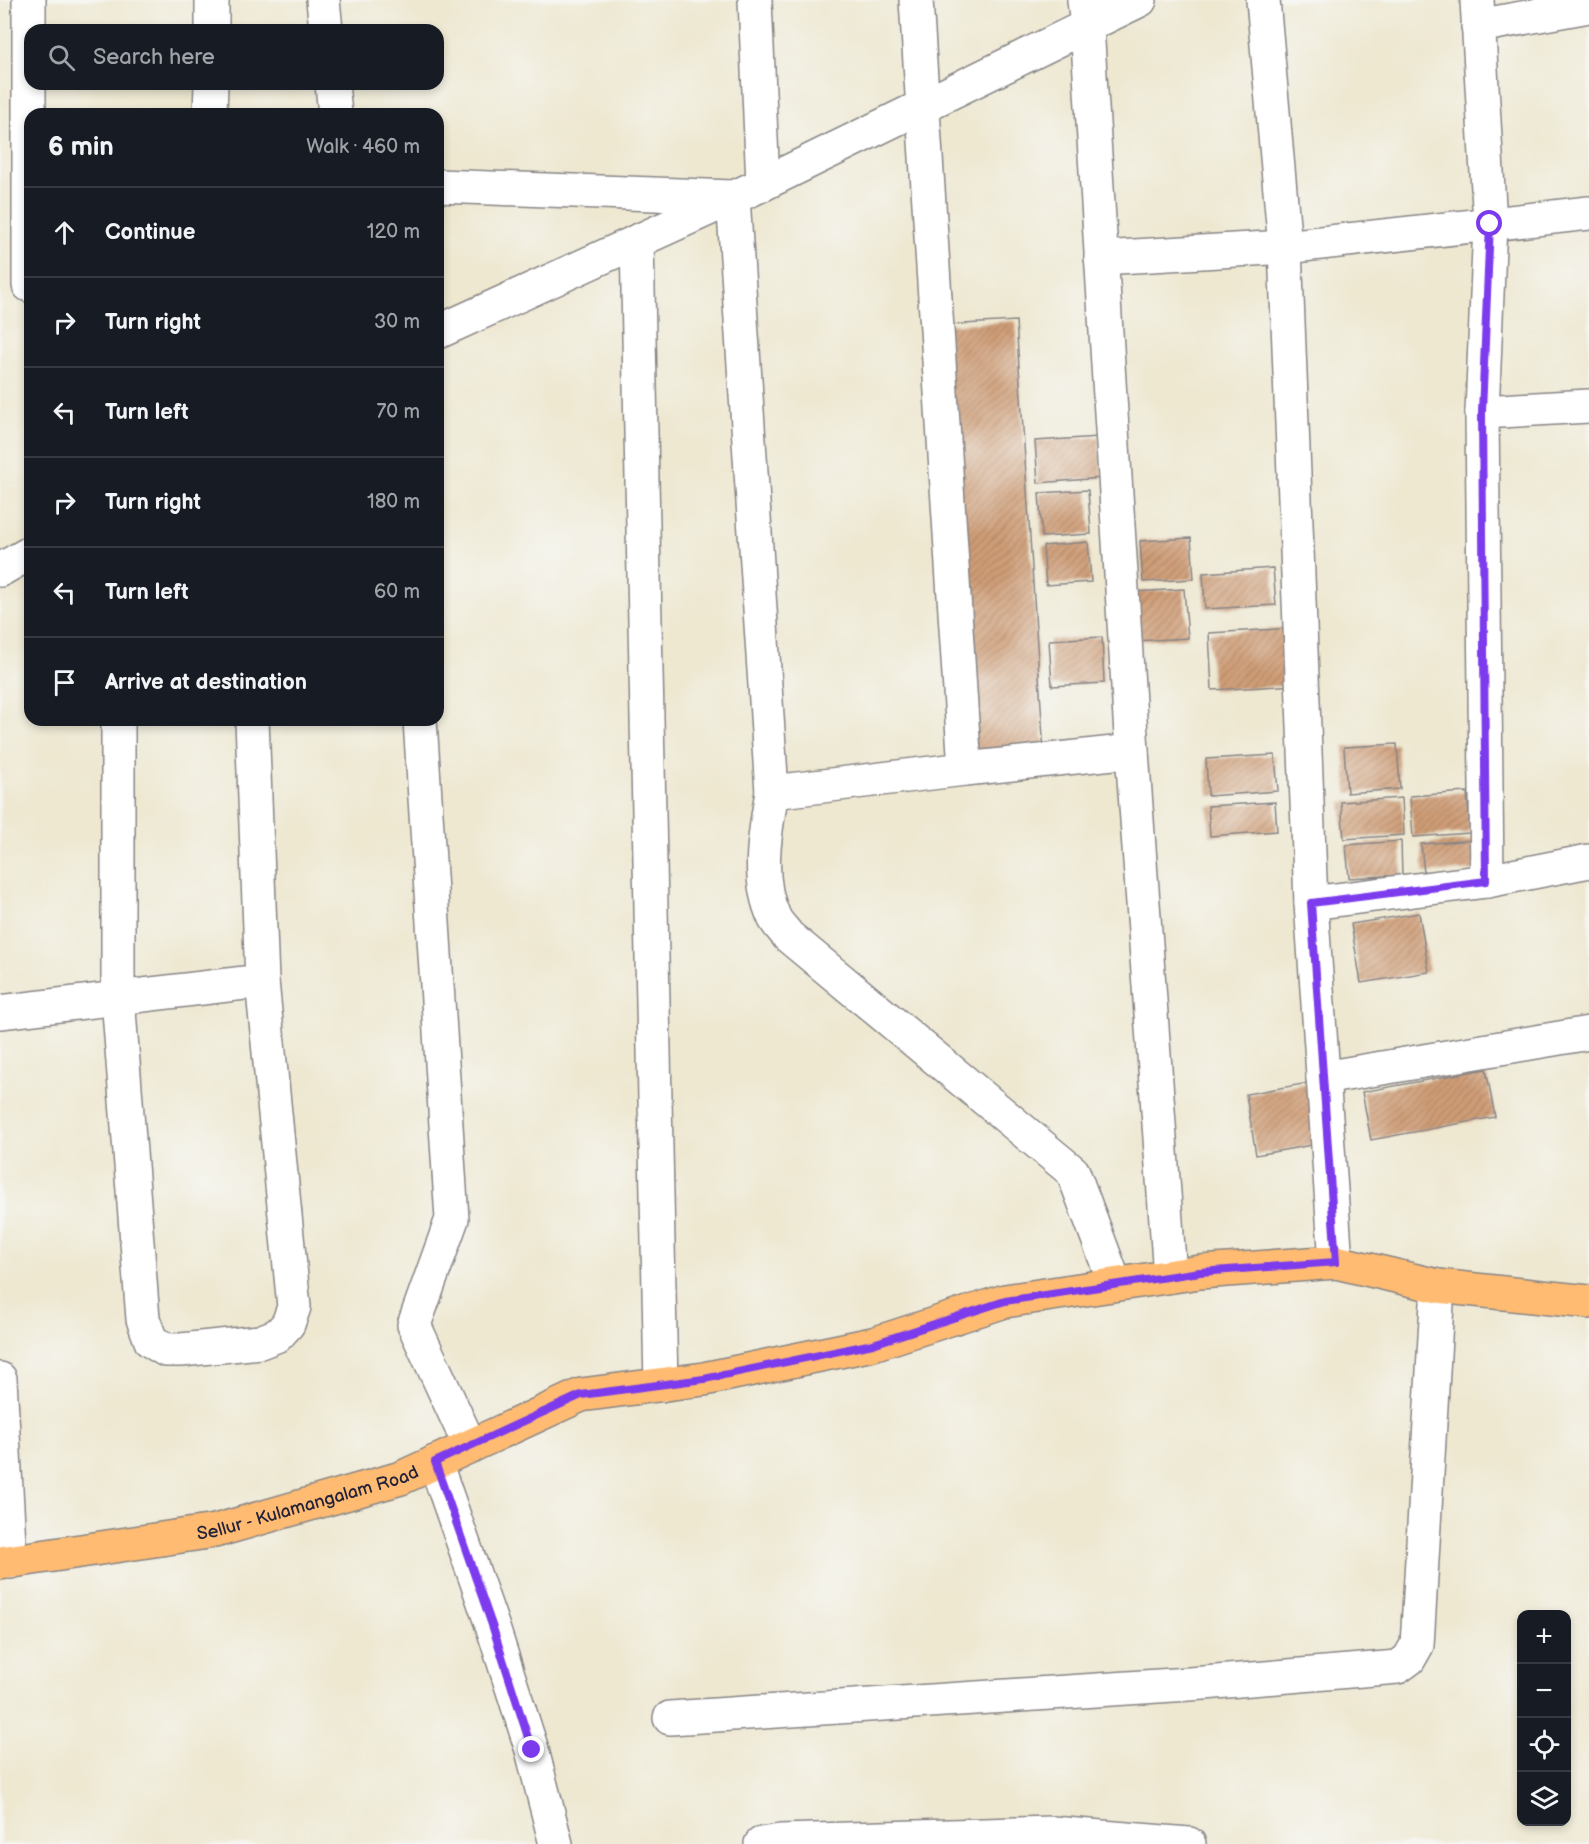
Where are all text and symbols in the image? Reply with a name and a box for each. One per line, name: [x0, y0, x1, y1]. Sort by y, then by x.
search box: [24, 24, 444, 90]
icon: search: [45, 41, 78, 74]
text: Search here: [93, 44, 215, 71]
text: 6 min: [48, 132, 114, 163]
text: Walk · 460 m: [306, 135, 420, 159]
route start: [1476, 210, 1502, 236]
icon: ahead: [48, 216, 81, 249]
text: Continue: [105, 219, 195, 246]
text: 120 m: [367, 220, 420, 244]
icon: right: [48, 306, 81, 339]
text: Turn right: [105, 309, 201, 336]
text: 30 m: [374, 310, 420, 334]
icon: left: [48, 396, 81, 429]
text: Turn left: [105, 399, 189, 426]
text: 70 m: [376, 400, 420, 424]
icon: right: [48, 486, 81, 519]
text: Turn right: [105, 489, 201, 516]
text: 180 m: [367, 490, 420, 514]
icon: left: [48, 576, 81, 609]
text: Turn left: [105, 579, 189, 606]
text: 60 m: [374, 580, 420, 604]
icon: arrive: [48, 666, 81, 699]
text: Arrive at destination: [105, 669, 307, 696]
street label: Sellur - Kulamangalam Road: [195, 1461, 422, 1544]
map controls: [1517, 1610, 1571, 1826]
button: +: [1517, 1610, 1571, 1664]
button: −: [1517, 1664, 1571, 1718]
button: locate: [1517, 1718, 1571, 1772]
route end: [518, 1736, 544, 1762]
button: layers: [1517, 1772, 1571, 1826]

